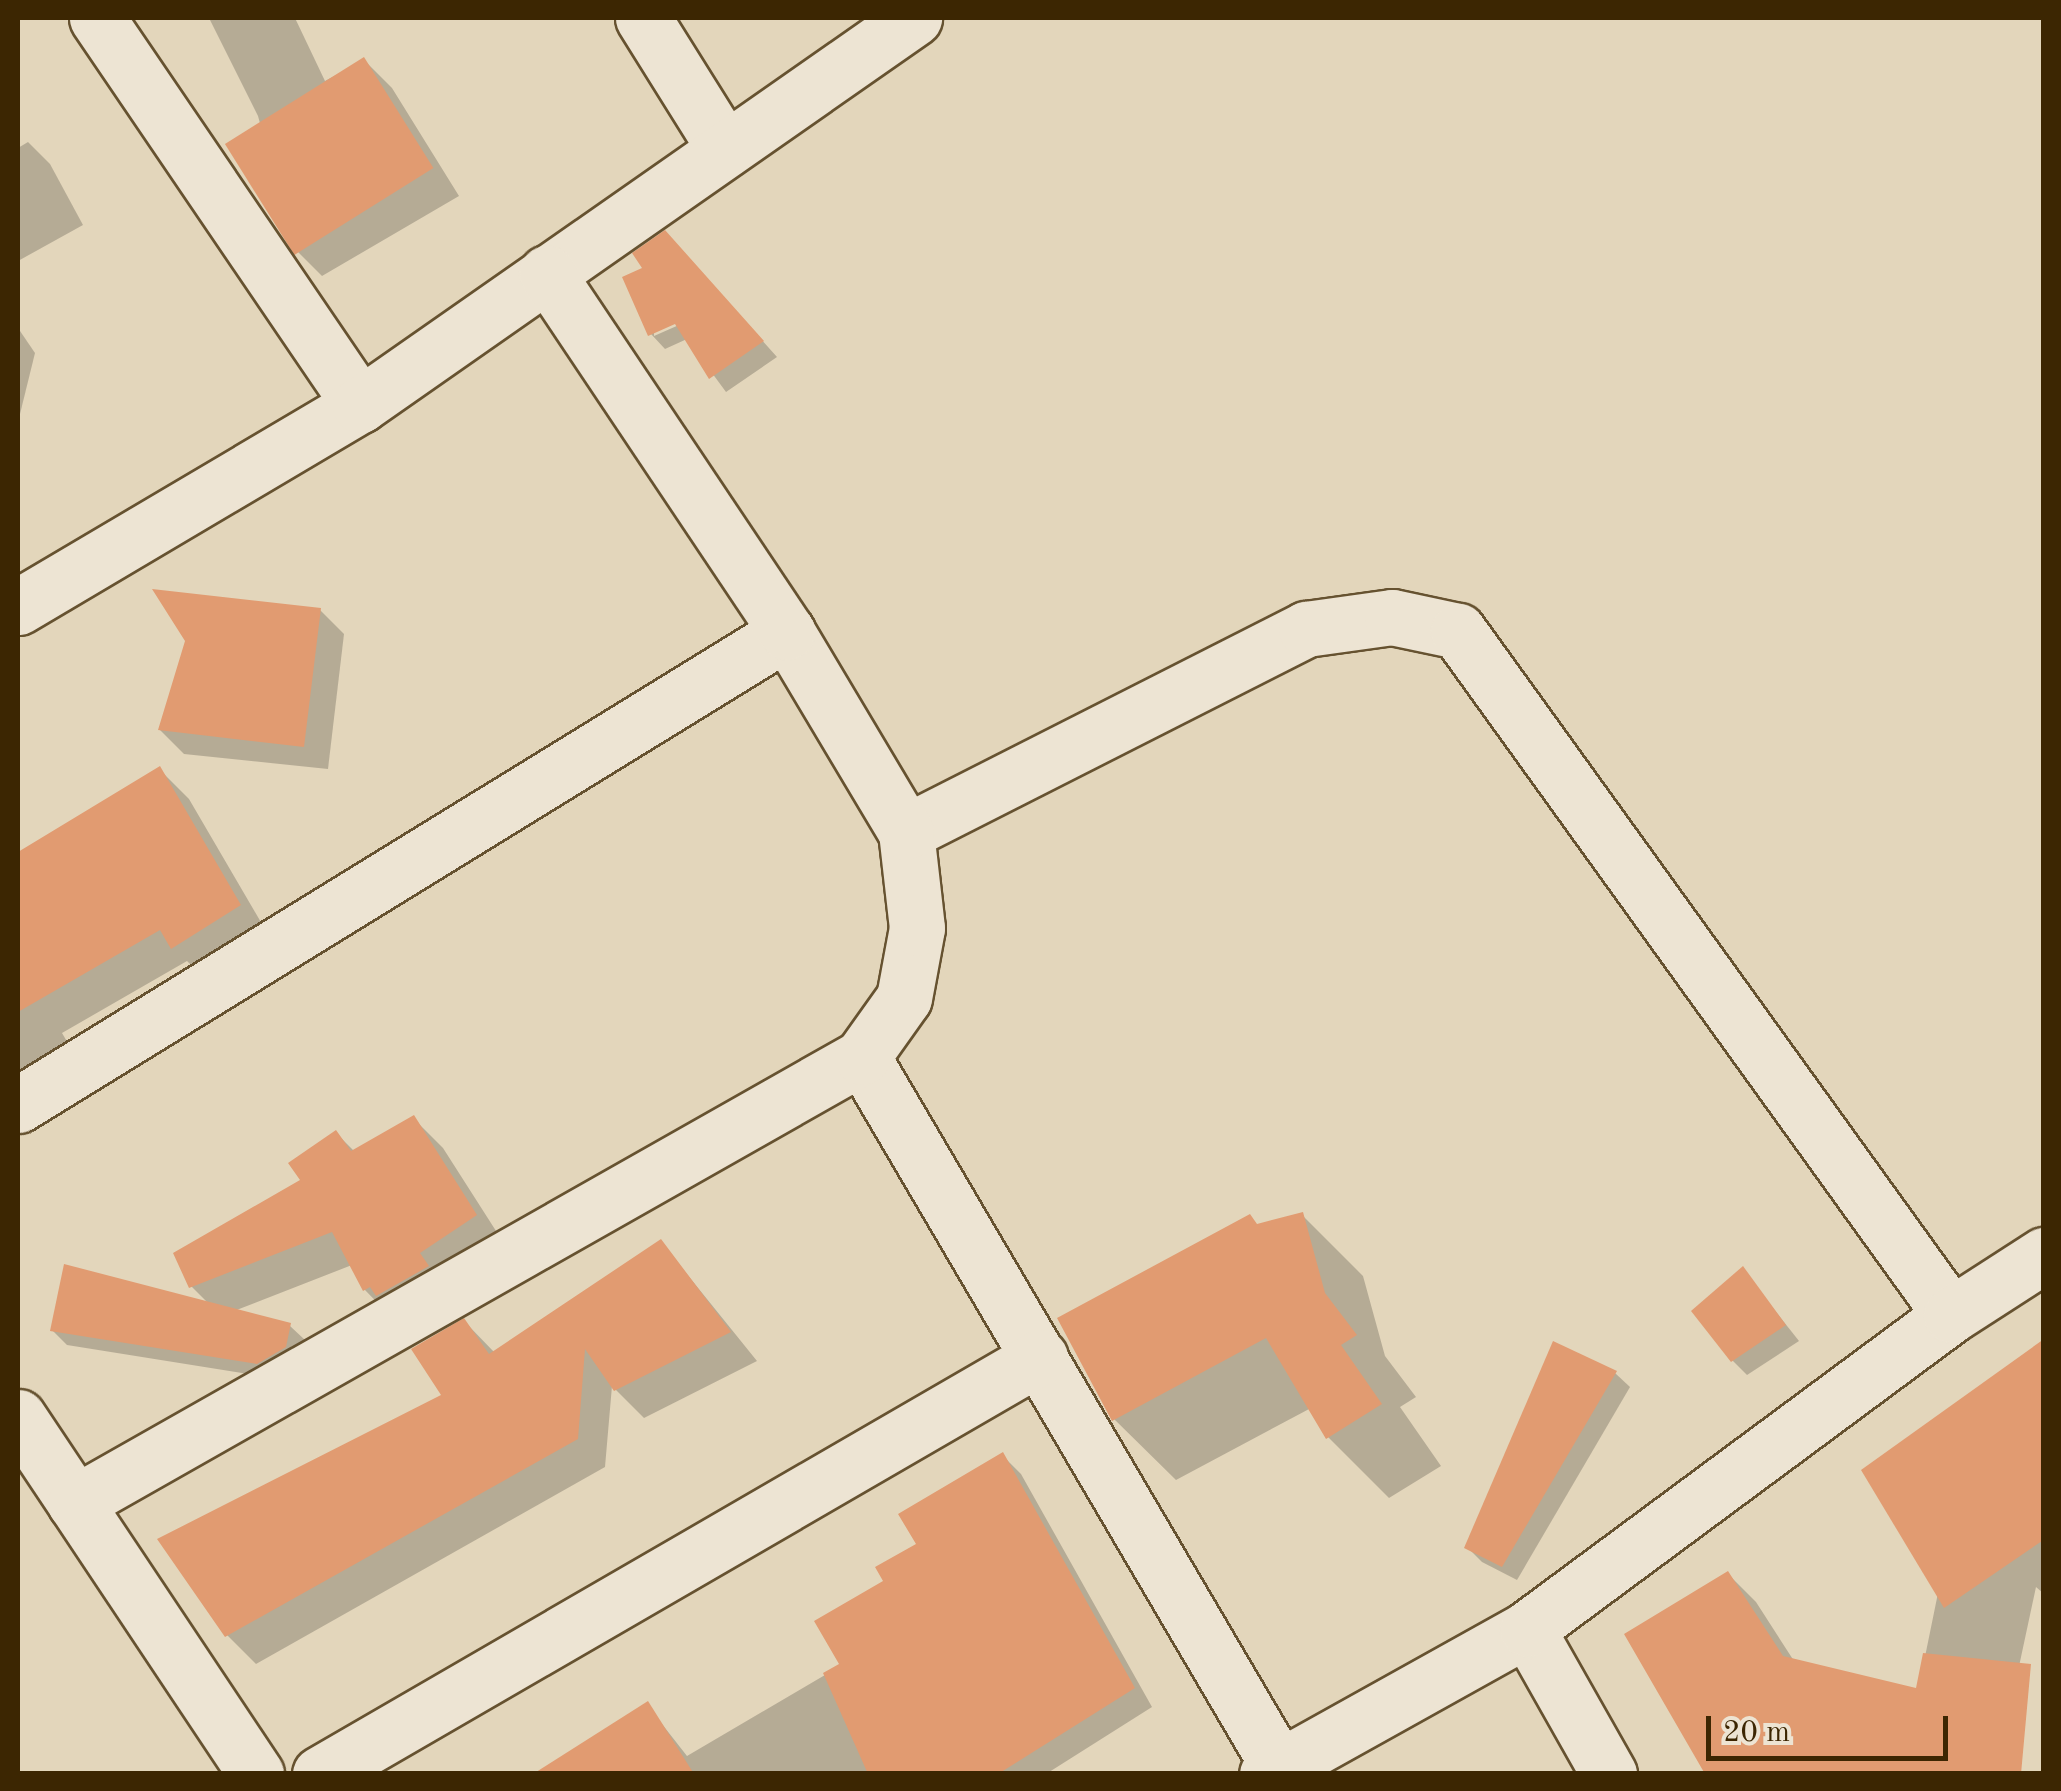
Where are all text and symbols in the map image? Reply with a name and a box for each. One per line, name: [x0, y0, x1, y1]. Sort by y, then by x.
scale bar: [1711, 1696, 1954, 1758]
text: 20 m: [1723, 1718, 1790, 1748]

